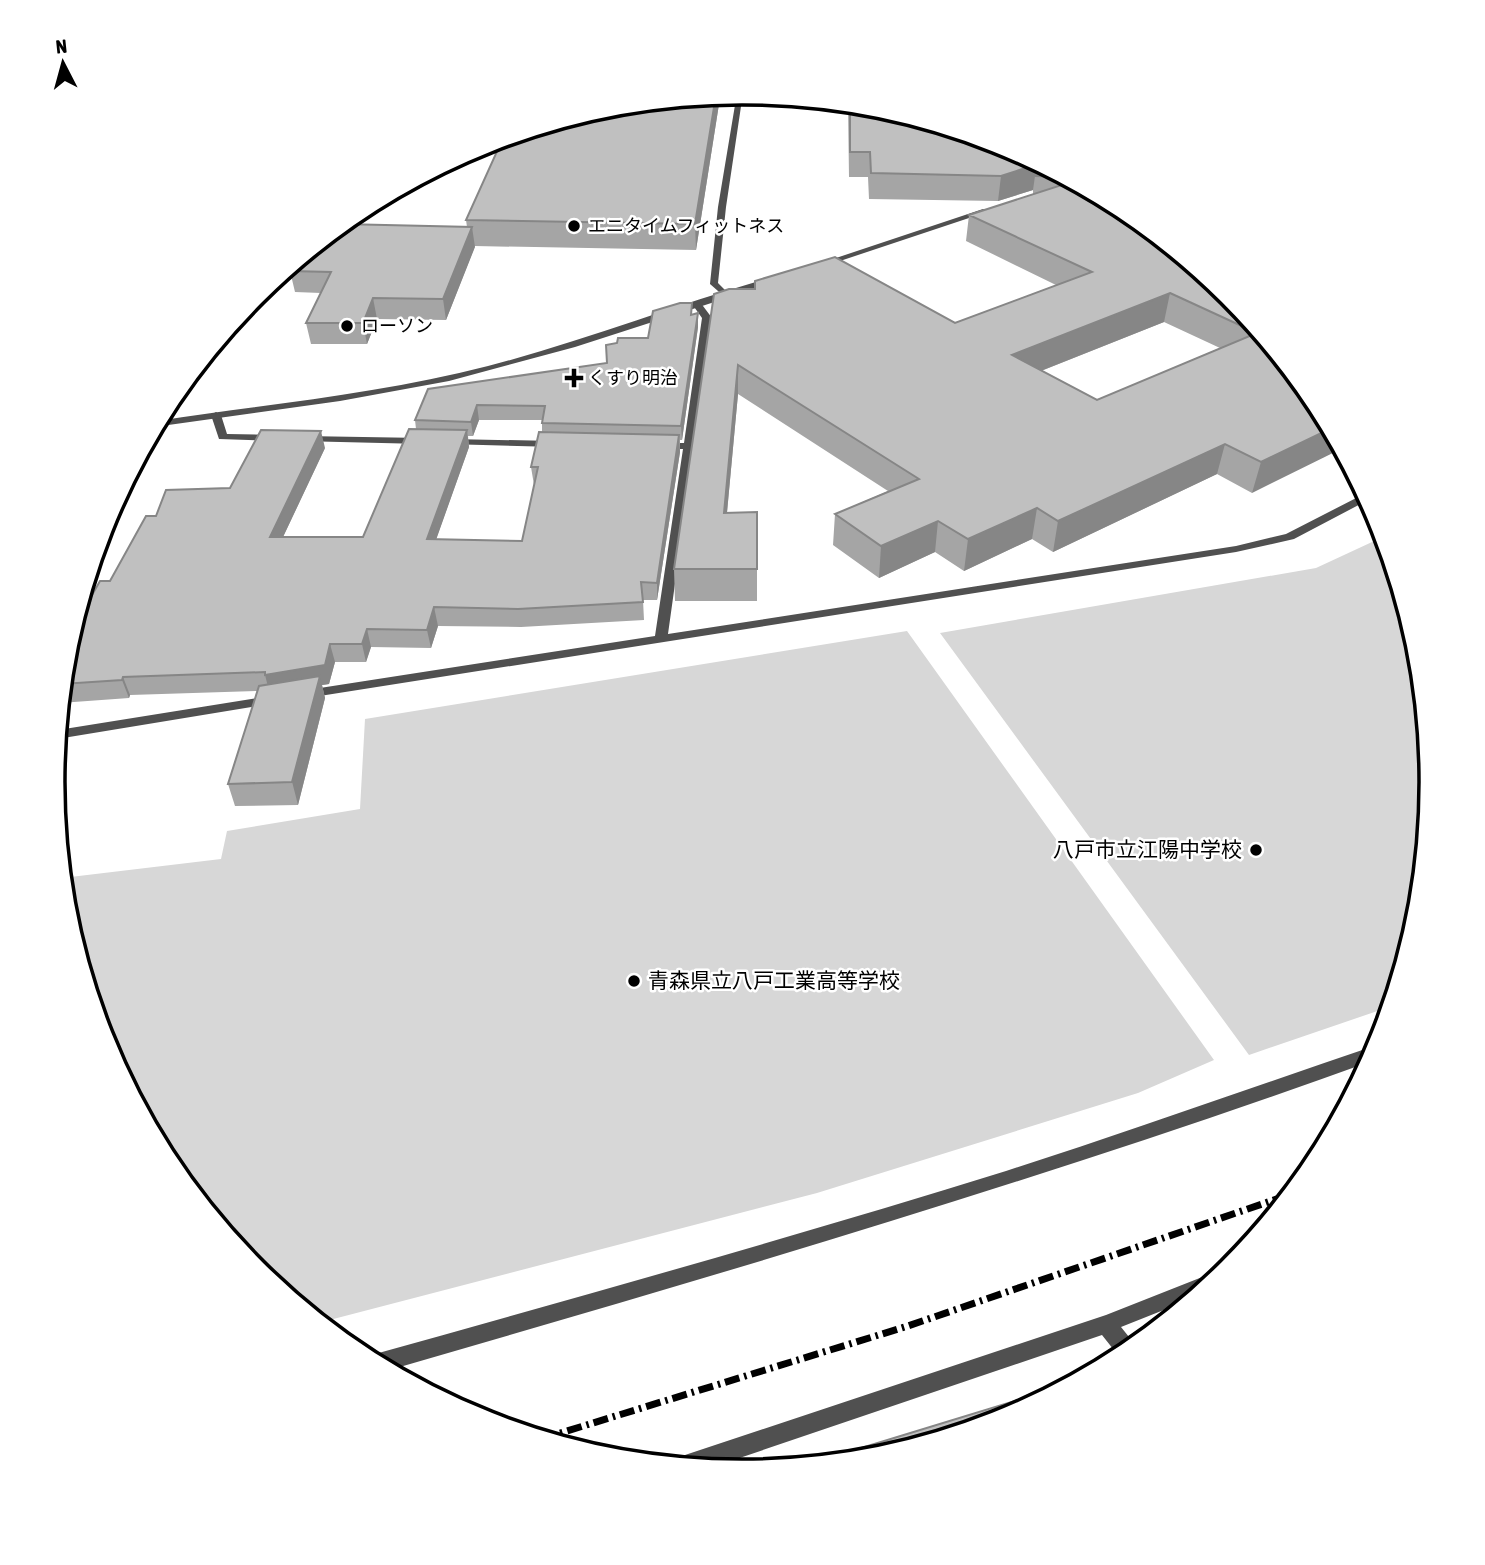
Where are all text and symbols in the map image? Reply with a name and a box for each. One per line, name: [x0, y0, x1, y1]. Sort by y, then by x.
north arrow: [28, 28, 98, 98]
text: N: [54, 35, 68, 58]
place label: エニタイムフィットネス: [588, 215, 784, 236]
marker: エニタイムフィットネス: [566, 218, 582, 234]
place label: ローソン: [361, 315, 433, 336]
marker: ローソン: [339, 318, 355, 334]
place label: くすり明治: [588, 367, 678, 388]
marker: くすり明治: [566, 370, 582, 386]
place label: 八戸市立江陽中学校: [1053, 837, 1242, 861]
marker: 八戸市立江陽中学校: [1248, 842, 1264, 858]
place label: 青森県立八戸工業高等学校: [648, 968, 900, 992]
marker: 青森県立八戸工業高等学校: [626, 973, 642, 989]

